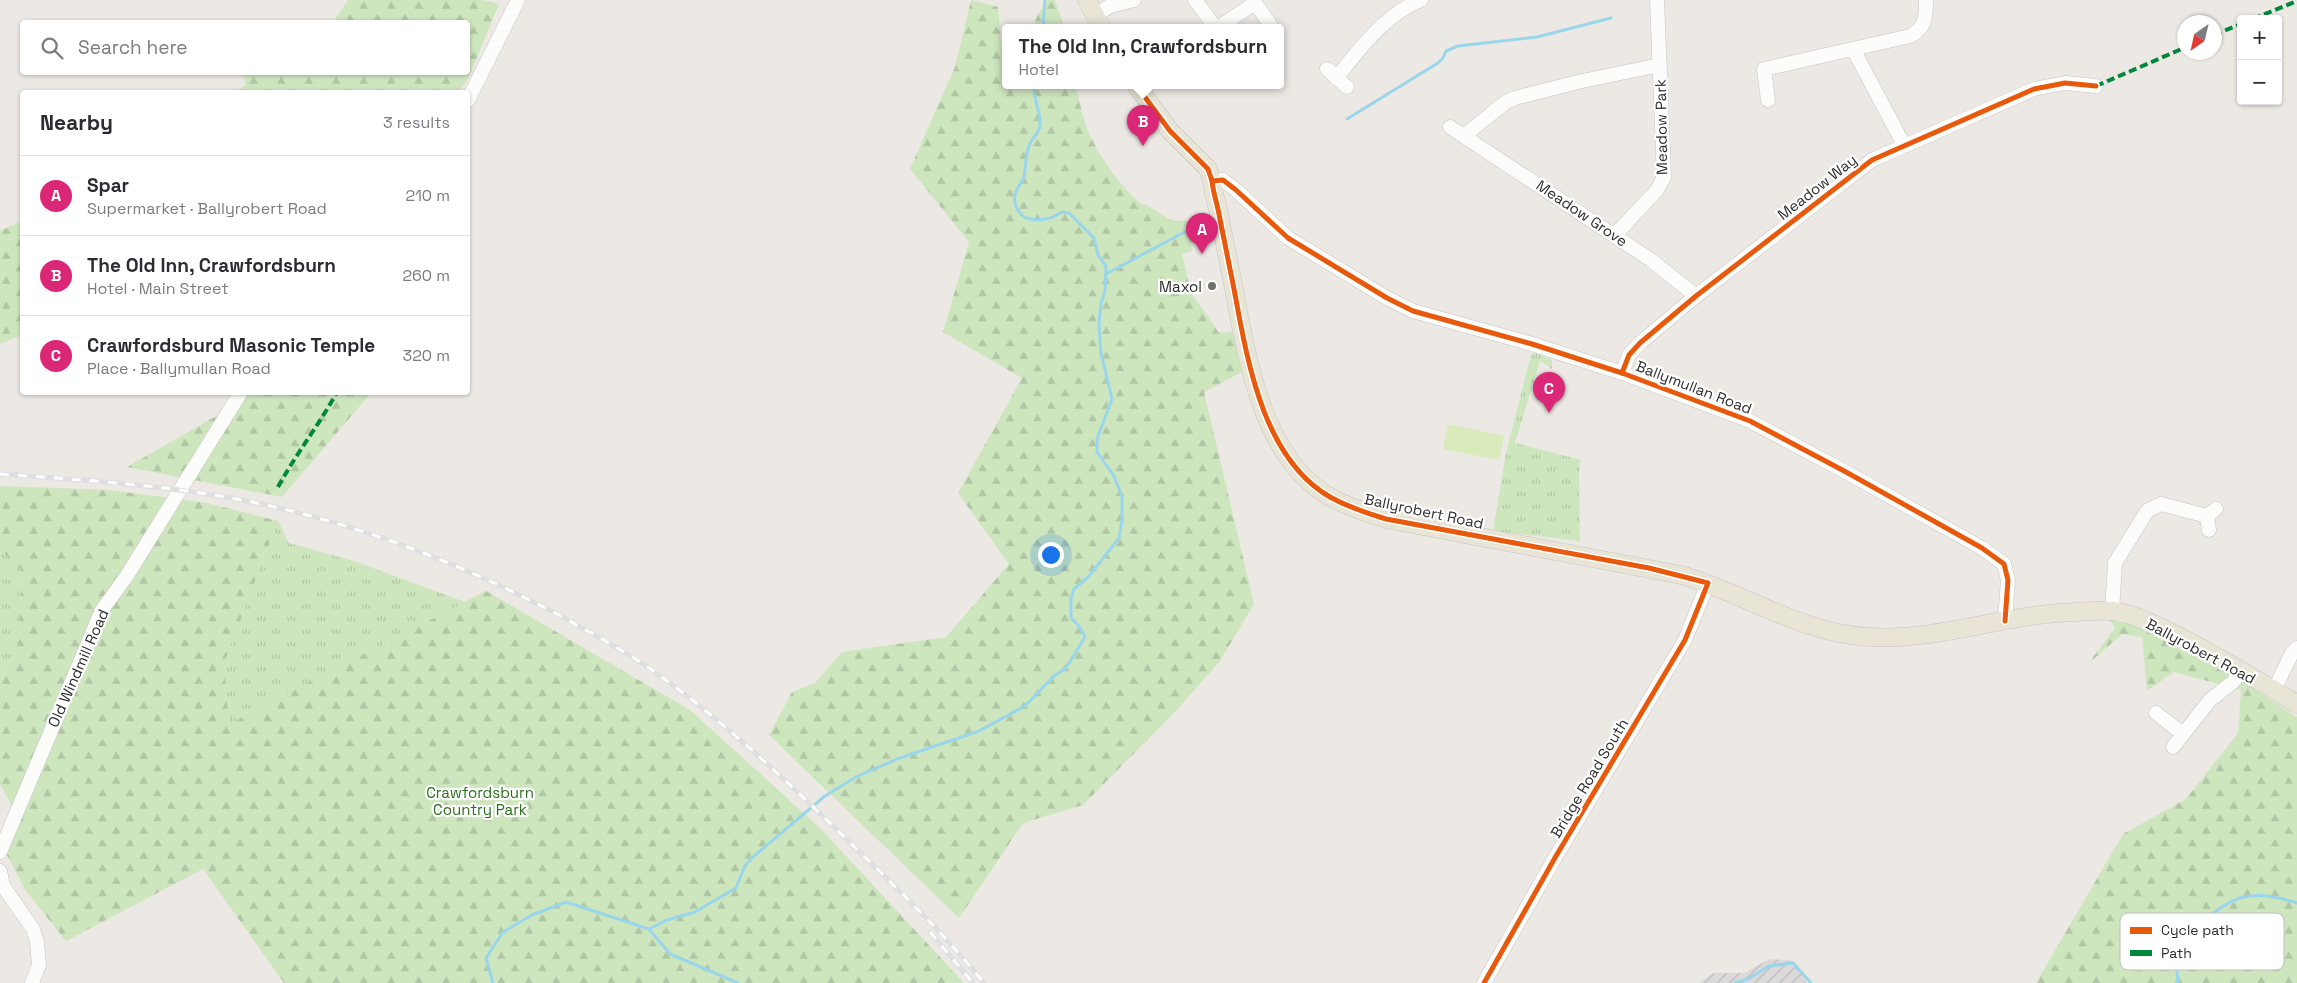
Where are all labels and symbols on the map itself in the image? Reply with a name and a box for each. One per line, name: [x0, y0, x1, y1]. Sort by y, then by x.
north arrow: [2177, 15, 2222, 60]
street label: Meadow Park: [1651, 79, 1671, 175]
pin: B: [1127, 105, 1159, 146]
street label: Meadow Way: [1774, 150, 1860, 224]
street label: Meadow Grove: [1533, 176, 1631, 251]
pin: A: [1186, 213, 1218, 254]
place label: Maxol: [1159, 277, 1202, 296]
marker: Maxol: [1206, 280, 1218, 292]
street label: Ballymullan Road: [1633, 356, 1755, 418]
pin: C: [1533, 372, 1565, 413]
street label: Ballyrobert Road: [1363, 489, 1485, 533]
your location: [1038, 542, 1064, 568]
street label: Old Windmill Road: [43, 606, 113, 730]
street label: Ballyrobert Road: [2143, 614, 2259, 688]
street label: Bridge Road South: [1546, 715, 1632, 841]
park label: Crawfordsburn Country Park: [426, 783, 534, 819]
legend: [2120, 913, 2284, 970]
text: Cycle path: [2161, 921, 2234, 939]
text: Path: [2161, 944, 2192, 962]

